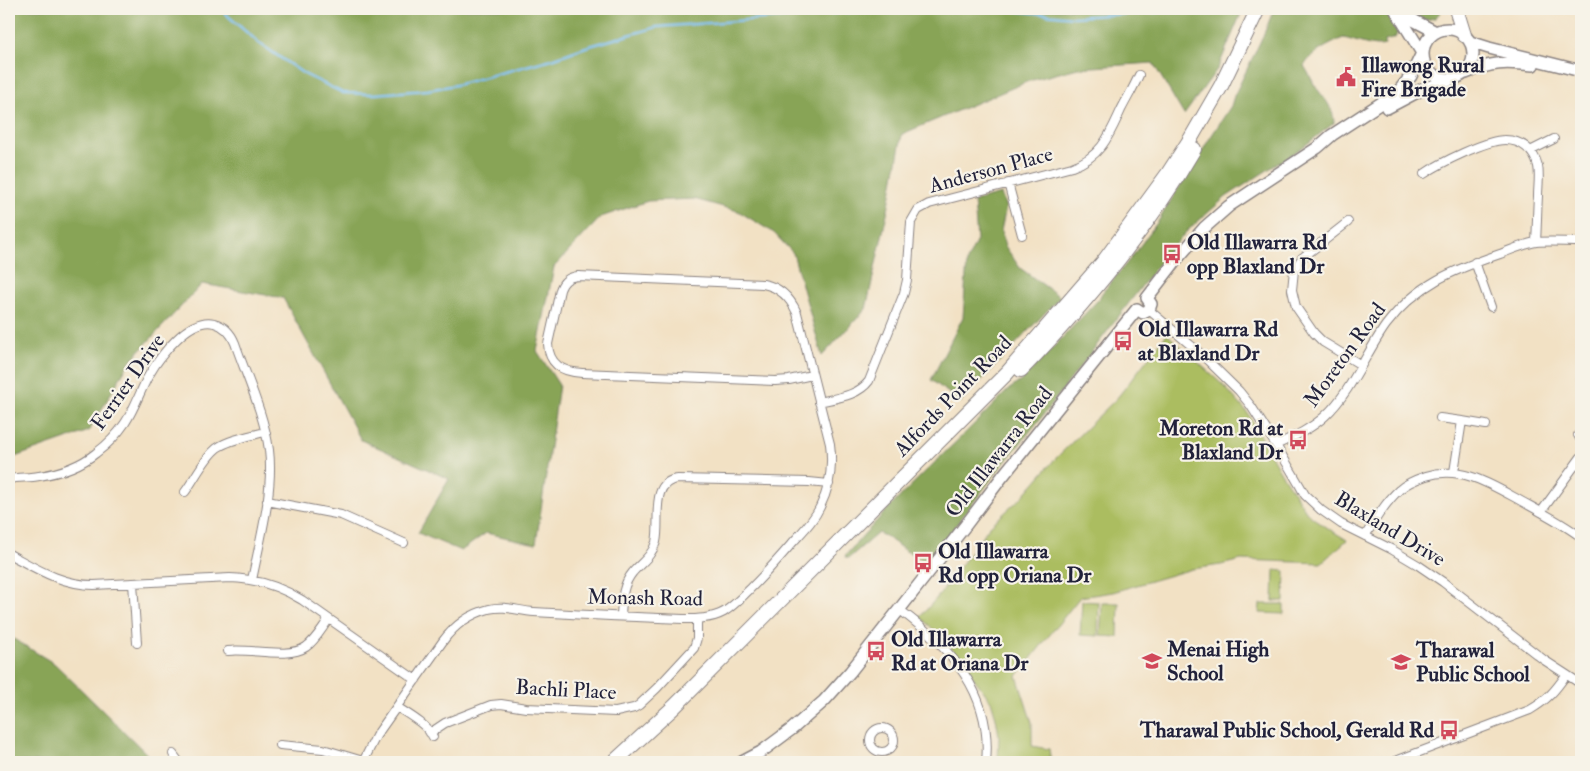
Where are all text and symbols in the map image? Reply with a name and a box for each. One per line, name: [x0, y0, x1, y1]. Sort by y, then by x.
place label: Illawong Rural Fire Brigade: [1361, 52, 1485, 103]
public building icon: Illawong Rural Fire Brigade: [1335, 66, 1357, 88]
street label: Anderson Place: [925, 140, 1056, 200]
place label: Old Illawarra Rd opp Blaxland Dr: [1187, 229, 1328, 280]
bus stop icon: Old Illawarra Rd opp Blaxland Dr: [1161, 243, 1183, 265]
street label: Moreton Road: [1298, 297, 1392, 413]
place label: Old Illawarra Rd at Blaxland Dr: [1138, 316, 1279, 367]
street label: Ferrier Drive: [85, 328, 171, 435]
street label: Alfords Point Road: [888, 329, 1018, 463]
bus stop icon: Old Illawarra Rd at Blaxland Dr: [1112, 330, 1134, 352]
street label: Old Illawarra Road: [939, 381, 1059, 523]
place label: Moreton Rd at Blaxland Dr: [1158, 415, 1284, 466]
bus stop icon: Moreton Rd at Blaxland Dr: [1287, 429, 1309, 451]
street label: Blaxland Drive: [1330, 485, 1451, 573]
place label: Old Illawarra Rd opp Oriana Dr: [938, 538, 1092, 589]
bus stop icon: Old Illawarra Rd opp Oriana Dr: [912, 552, 934, 574]
street label: Monash Road: [587, 583, 704, 613]
place label: Old Illawarra Rd at Oriana Dr: [891, 626, 1030, 677]
place label: Menai High School: [1166, 636, 1269, 687]
place label: Tharawal Public School: [1415, 637, 1530, 688]
bus stop icon: Old Illawarra Rd at Oriana Dr: [865, 640, 887, 662]
school or university icon: Menai High School: [1141, 650, 1163, 672]
school or university icon: Tharawal Public School: [1390, 651, 1412, 673]
street label: Bachli Place: [515, 674, 617, 706]
place label: Tharawal Public School, Gerald Rd: [1139, 717, 1435, 744]
bus stop icon: Tharawal Public School, Gerald Rd: [1438, 719, 1460, 741]

